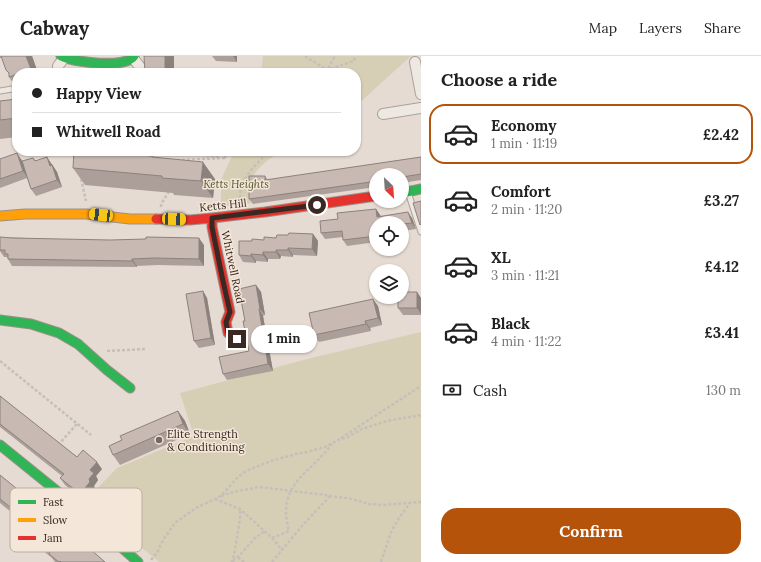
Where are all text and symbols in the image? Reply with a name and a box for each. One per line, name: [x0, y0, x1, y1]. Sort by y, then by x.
text: Cabway: [20, 16, 89, 40]
text: Map: [589, 19, 617, 37]
text: Layers: [639, 19, 682, 37]
text: Share: [704, 19, 741, 37]
text: Choose a ride: [441, 68, 557, 91]
text: Happy View: [56, 84, 141, 103]
icon: car: [443, 116, 479, 152]
text: Economy: [491, 116, 556, 135]
text: Whitwell Road: [56, 122, 161, 141]
text: £2.42: [703, 125, 739, 144]
text: 1 min · 11:19: [491, 135, 557, 152]
north arrow: [369, 168, 409, 208]
map controls: [369, 168, 409, 304]
park label: Ketts Heights: [203, 177, 269, 191]
icon: car: [443, 182, 479, 218]
text: Comfort: [491, 182, 551, 201]
text: £3.27: [703, 191, 739, 210]
street label: Ketts Hill: [199, 196, 247, 214]
route start: [308, 196, 326, 214]
text: 2 min · 11:20: [491, 201, 562, 218]
car: [88, 208, 114, 222]
car: [162, 213, 186, 225]
button: locate: [369, 216, 409, 256]
street label: Whitwell Road: [218, 229, 248, 305]
icon: car: [443, 248, 479, 284]
text: XL: [491, 248, 511, 267]
text: £4.12: [705, 257, 739, 276]
button: layers: [369, 264, 409, 304]
text: 3 min · 11:21: [491, 267, 559, 284]
icon: car: [443, 314, 479, 350]
text: Black: [491, 314, 530, 333]
text: £3.41: [704, 323, 739, 342]
callout: 1 min: [251, 325, 317, 353]
route end: [228, 330, 246, 348]
text: 1 min: [267, 330, 301, 347]
text: 4 min · 11:22: [491, 333, 561, 350]
icon: cash: [441, 379, 463, 401]
text: Cash: [473, 381, 507, 400]
text: 130 m: [706, 382, 741, 399]
place label: Elite Strength & Conditioning: [167, 427, 245, 454]
marker: Elite Strength & Conditioning: [154, 435, 164, 445]
legend: [10, 488, 142, 552]
text: Fast: [43, 495, 64, 509]
button: Confirm: [441, 508, 741, 554]
text: Slow: [43, 513, 68, 527]
text: Jam: [42, 531, 63, 545]

